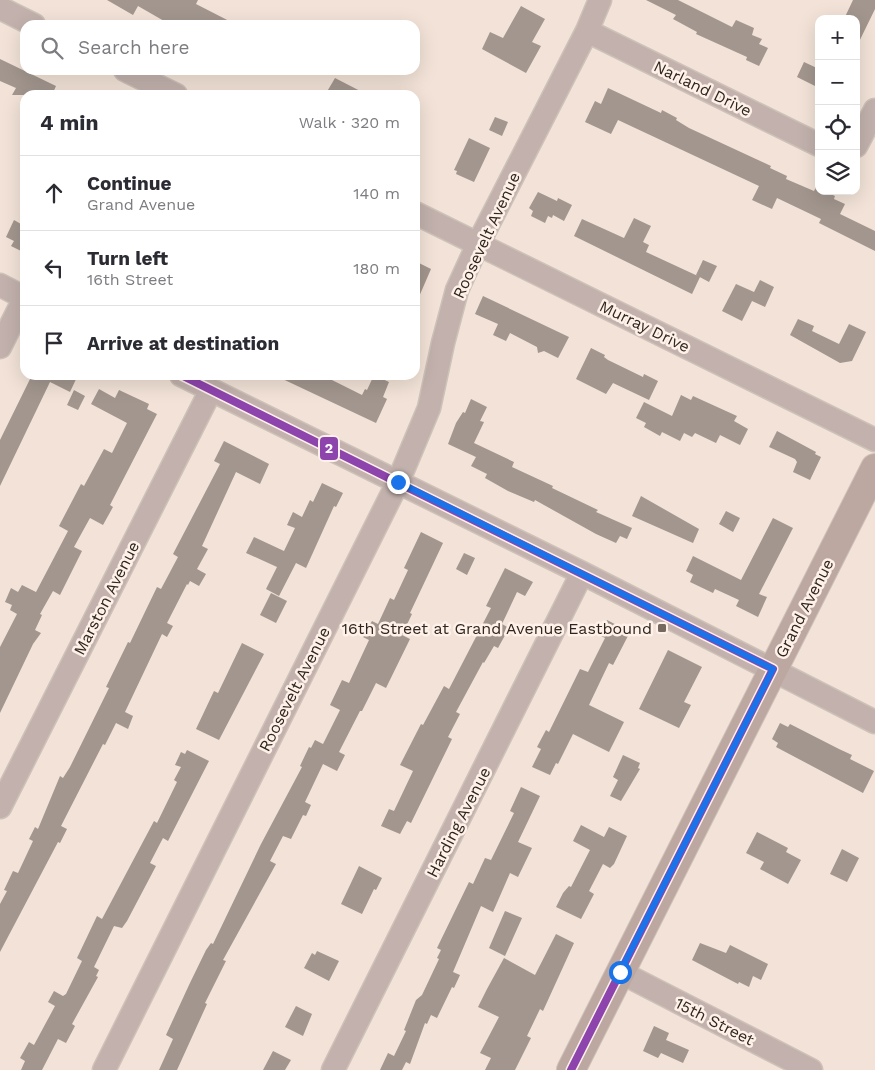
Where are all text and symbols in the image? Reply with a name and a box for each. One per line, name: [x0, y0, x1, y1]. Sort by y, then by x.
map controls: [815, 15, 860, 195]
button: +: [815, 15, 860, 60]
search box: [20, 20, 420, 75]
icon: search: [38, 34, 66, 62]
text: Search here: [78, 36, 189, 59]
street label: Narland Drive: [651, 57, 755, 120]
button: −: [815, 60, 860, 105]
button: locate: [815, 105, 860, 150]
text: 4 min: [40, 110, 98, 135]
text: Walk · 320 m: [299, 113, 400, 132]
button: layers: [815, 150, 860, 195]
street label: Roosevelt Avenue: [449, 169, 524, 301]
text: Continue: [87, 172, 171, 195]
icon: ahead: [40, 179, 68, 207]
text: 140 m: [353, 184, 400, 203]
text: Grand Avenue: [87, 195, 195, 214]
text: Turn left: [87, 247, 168, 270]
icon: left: [40, 254, 68, 282]
text: 180 m: [353, 259, 400, 278]
text: 16th Street: [87, 270, 173, 289]
street label: Murray Drive: [597, 296, 693, 356]
icon: arrive: [40, 329, 68, 357]
text: Arrive at destination: [87, 332, 279, 355]
line badge: 2: [319, 436, 339, 461]
text: 2: [325, 440, 333, 456]
route end: [387, 471, 410, 494]
street label: Marston Avenue: [70, 538, 143, 658]
street label: Grand Avenue: [771, 556, 837, 661]
place label: 16th Street at Grand Avenue Eastbound: [342, 619, 652, 638]
marker: 16th Street at Grand Avenue Eastbound: [656, 622, 668, 634]
street label: Roosevelt Avenue: [255, 624, 334, 755]
street label: Harding Avenue: [422, 764, 494, 880]
route start: [609, 961, 632, 984]
street label: 15th Street: [672, 994, 758, 1050]

